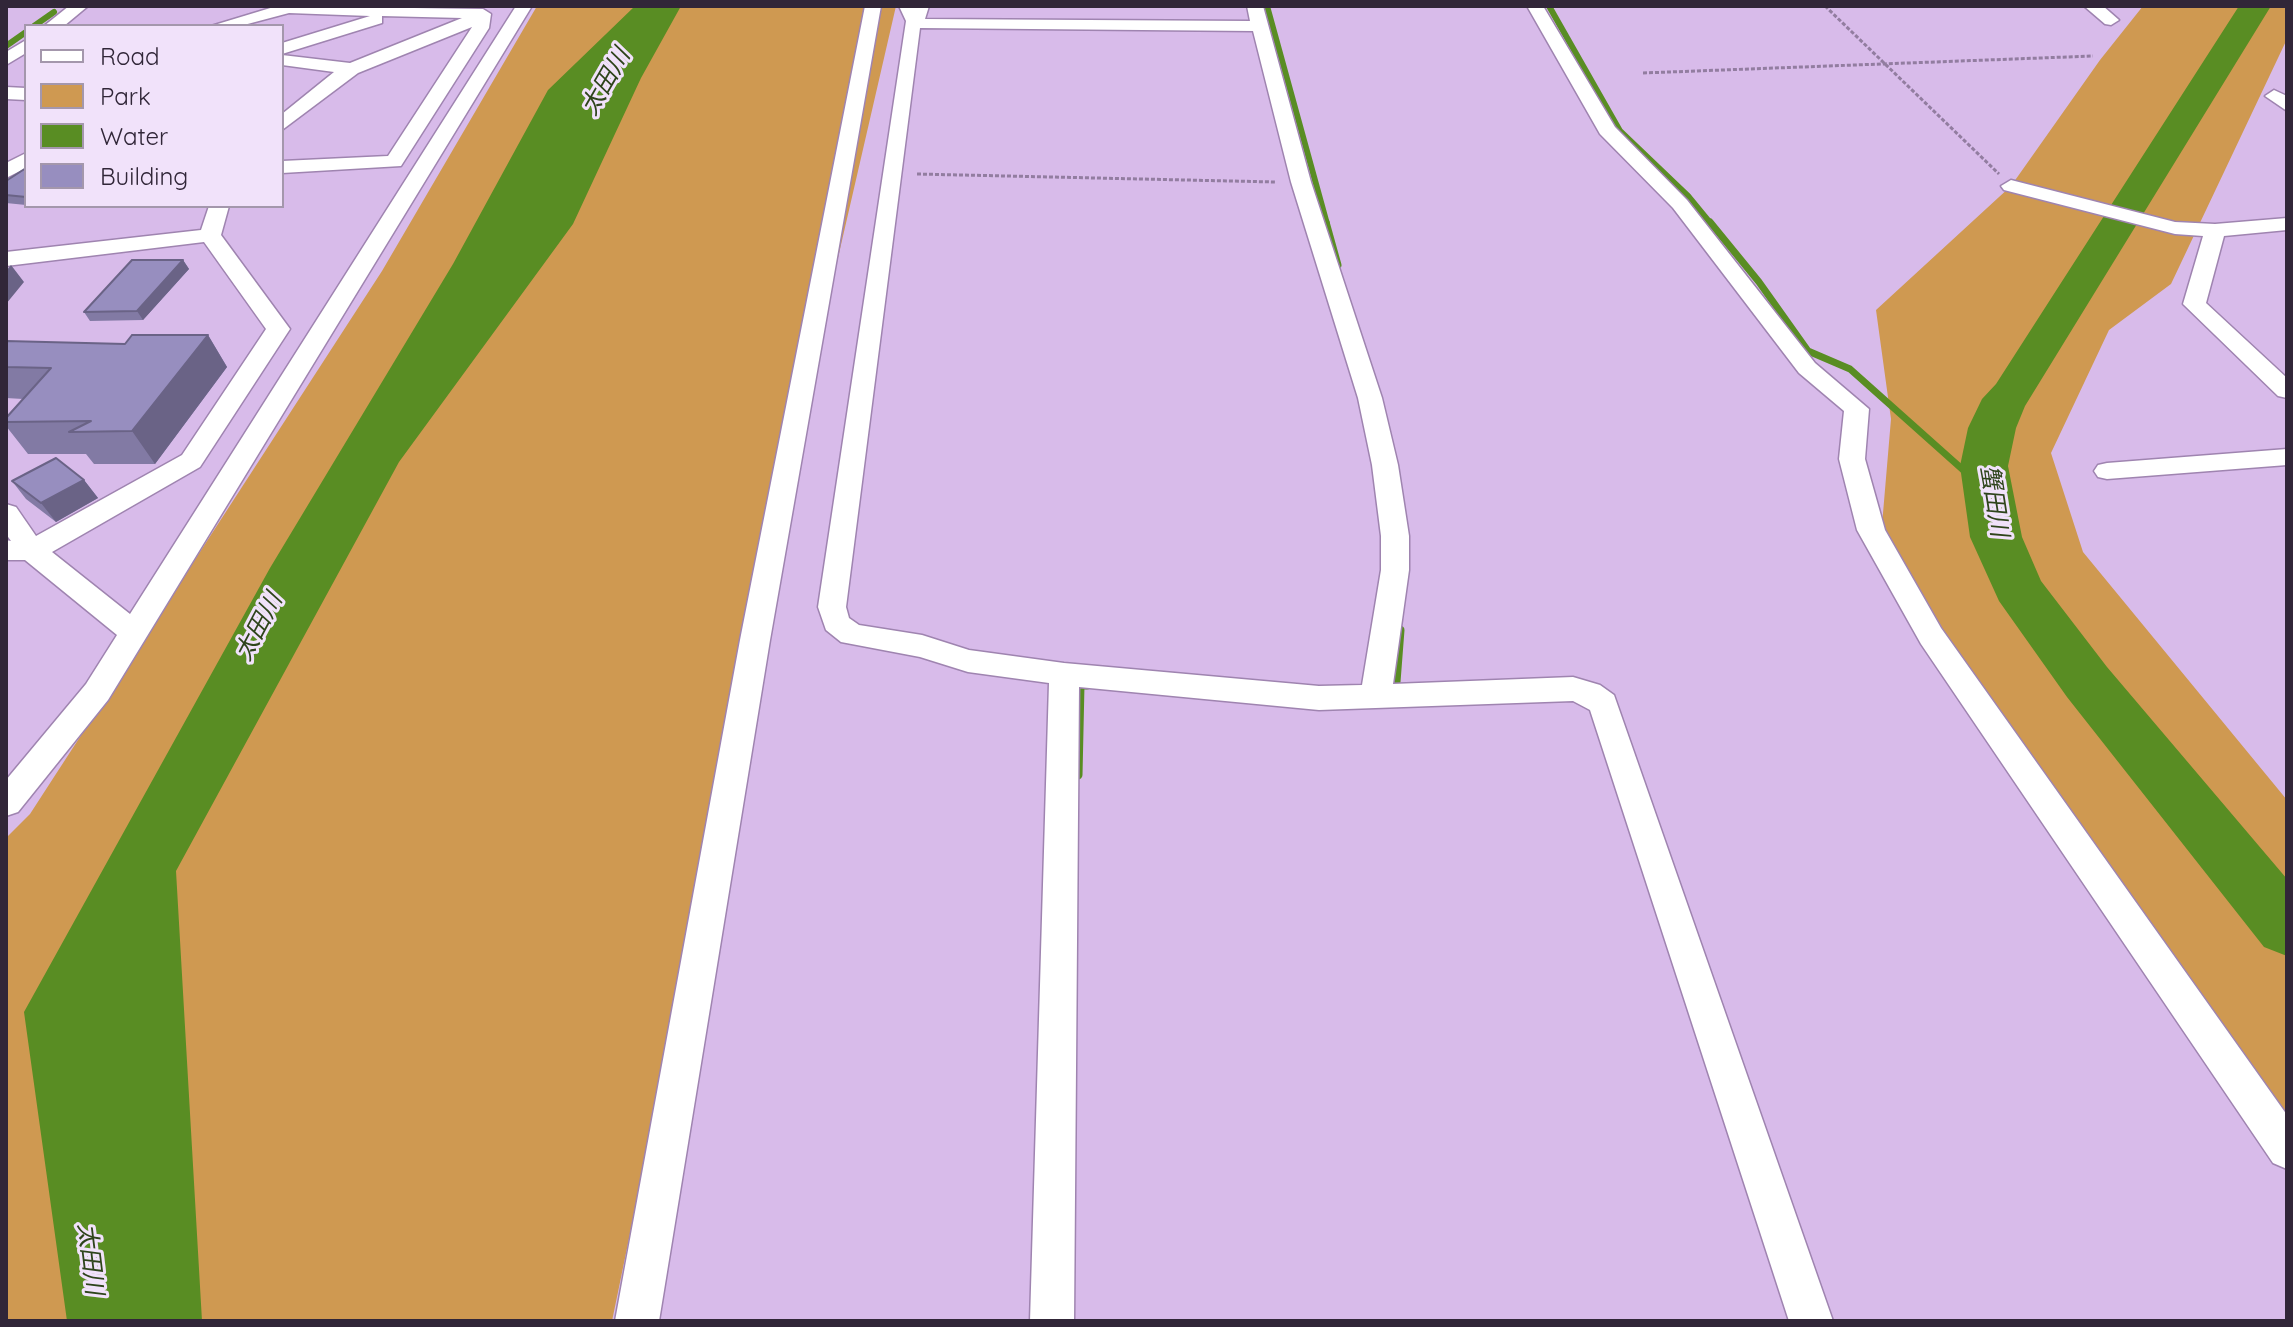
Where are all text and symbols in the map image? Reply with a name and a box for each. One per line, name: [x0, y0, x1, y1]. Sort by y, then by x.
legend: [24, 24, 284, 208]
text: Road: [100, 41, 160, 71]
water label: 太田川: [576, 44, 636, 120]
text: Park: [100, 81, 151, 111]
text: Water: [100, 121, 168, 151]
text: Building: [100, 161, 188, 191]
water label: 蟹田川: [1974, 463, 2014, 539]
water label: 太田川: [229, 588, 289, 666]
water label: 太田川: [71, 1222, 109, 1296]

